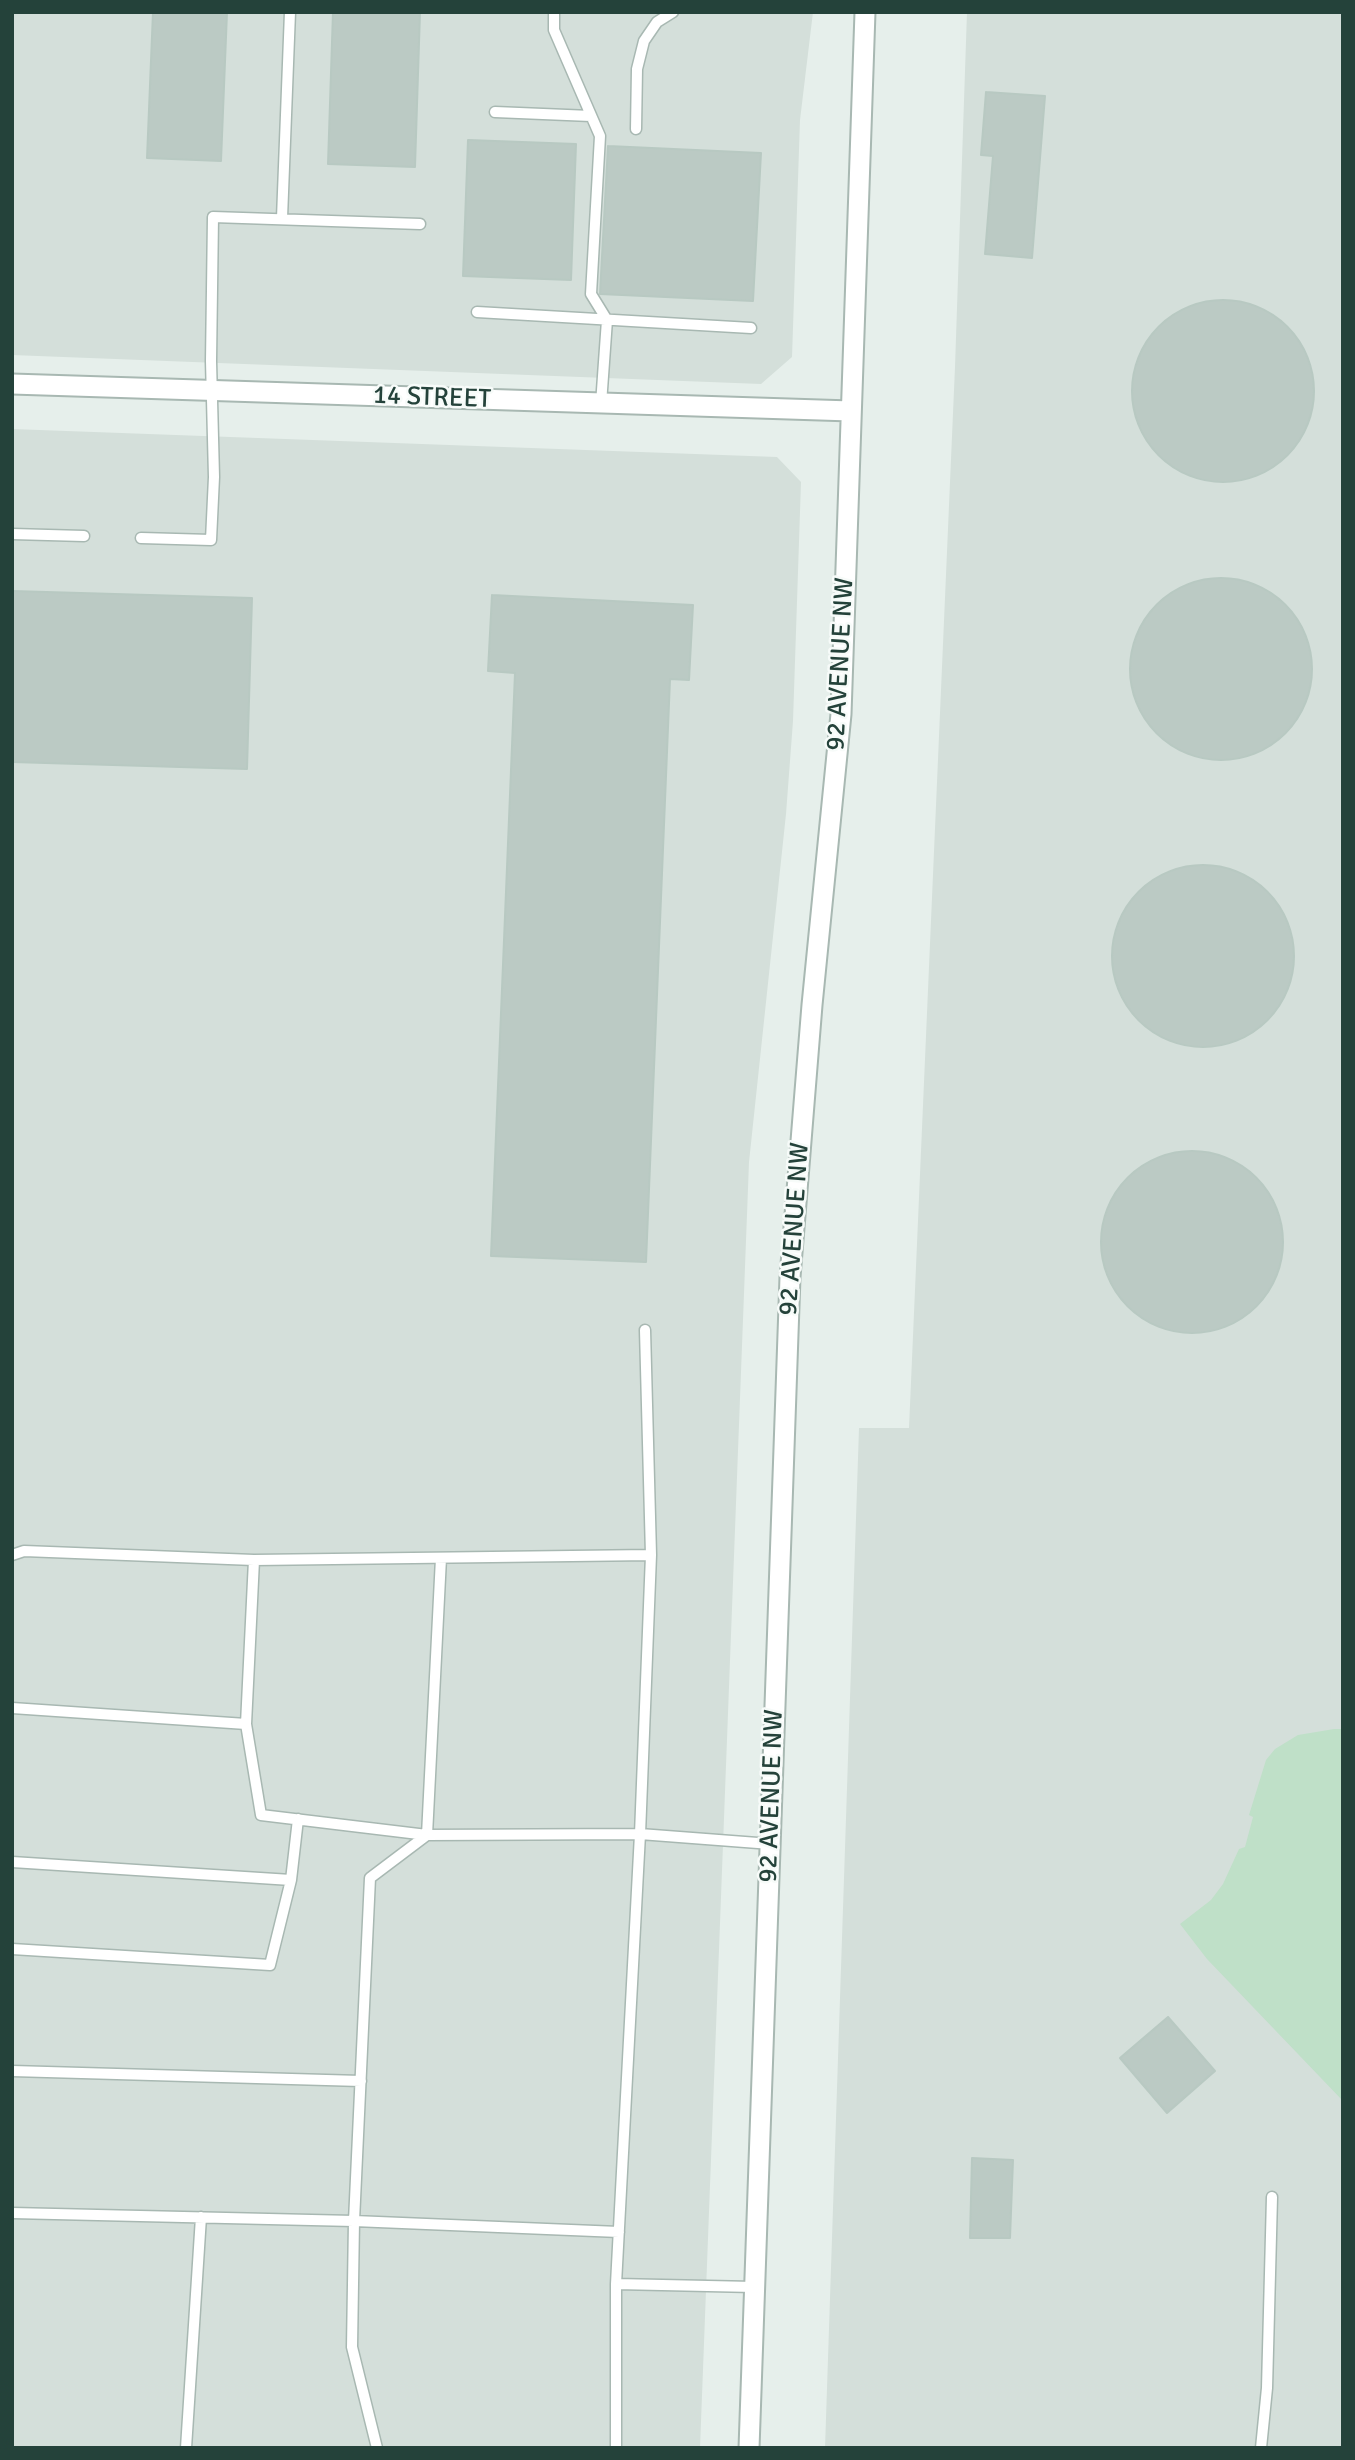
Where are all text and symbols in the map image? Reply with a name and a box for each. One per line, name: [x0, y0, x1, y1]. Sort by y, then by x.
street label: 14 STREET: [372, 380, 492, 416]
street label: 92 AVENUE NW: [821, 577, 861, 751]
street label: 92 AVENUE NW: [773, 1141, 817, 1317]
street label: 92 AVENUE NW: [753, 1709, 791, 1883]

